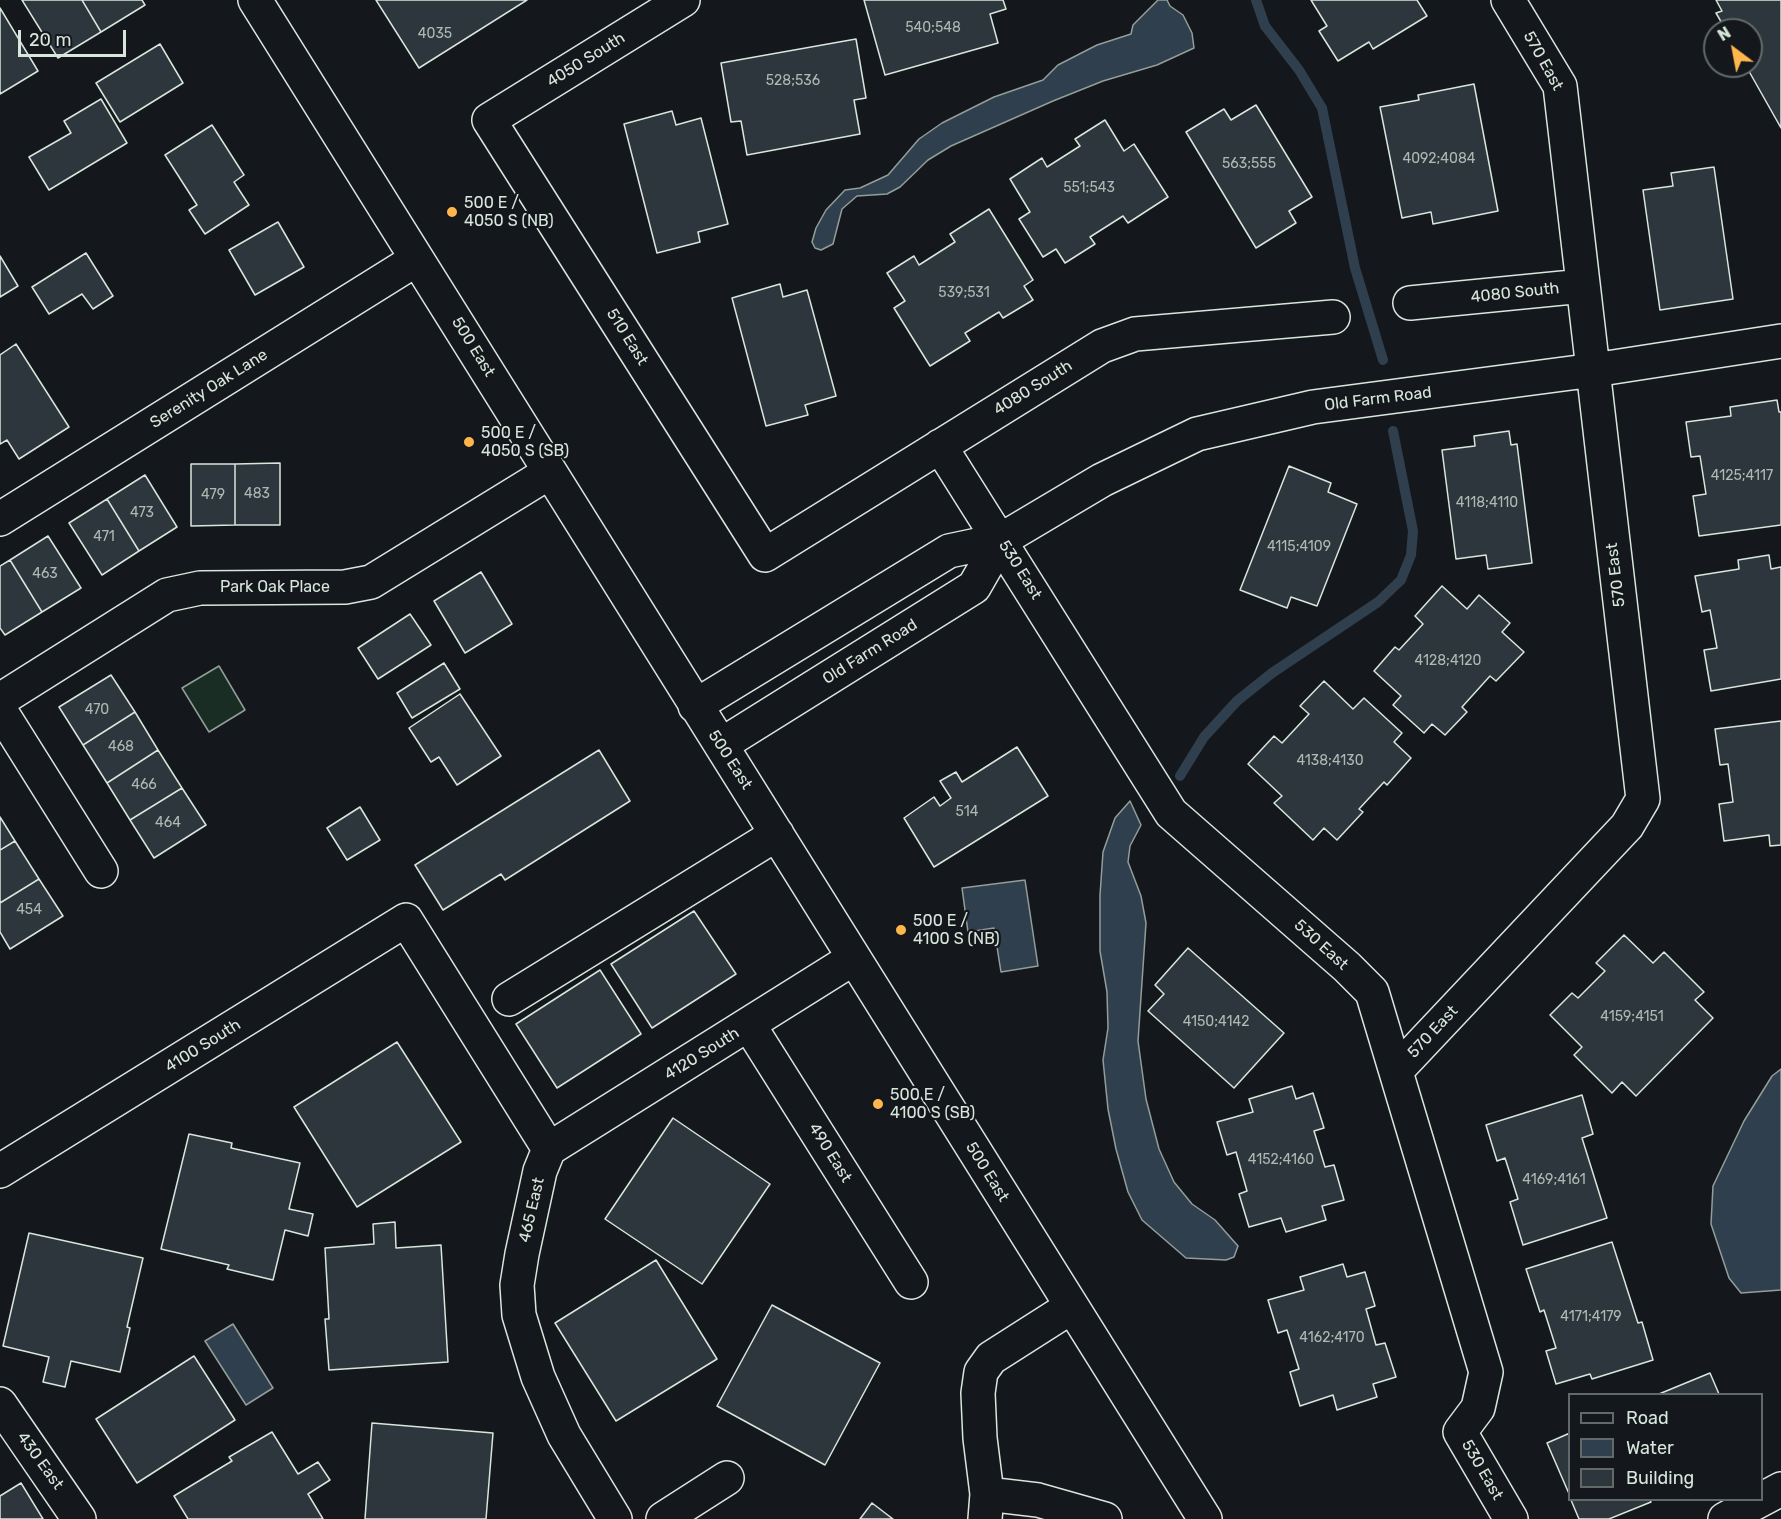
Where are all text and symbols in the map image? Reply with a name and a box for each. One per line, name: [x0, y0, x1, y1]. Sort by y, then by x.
scale bar: [21, 18, 129, 56]
north arrow: [1703, 18, 1763, 78]
house number: 540;548: [905, 20, 961, 36]
text: N: [1714, 23, 1734, 45]
house number: 4035: [418, 26, 452, 42]
street label: 4050 South: [543, 28, 629, 92]
street label: 570 East: [1519, 28, 1567, 94]
text: 20 m: [29, 29, 71, 51]
house number: 528;536: [766, 73, 820, 89]
house number: 4092;4084: [1402, 151, 1476, 167]
house number: 563;555: [1222, 156, 1276, 172]
house number: 551;543: [1063, 180, 1115, 196]
place label: 500 E / 4050 S (NB): [464, 193, 554, 231]
marker: 500 E / 4050 S (NB): [445, 205, 459, 219]
street label: 4080 South: [1470, 279, 1560, 307]
house number: 539;531: [938, 285, 990, 301]
street label: 510 East: [602, 305, 652, 369]
street label: 500 East: [447, 314, 499, 380]
street label: Serenity Oak Lane: [147, 345, 271, 433]
street label: 4080 South: [990, 356, 1076, 420]
street label: Old Farm Road: [1323, 383, 1433, 415]
place label: 500 E / 4050 S (SB): [481, 423, 569, 461]
marker: 500 E / 4050 S (SB): [462, 435, 476, 449]
house number: 4125;4117: [1711, 468, 1773, 484]
house number: 483: [244, 486, 270, 502]
house number: 479: [201, 487, 225, 503]
house number: 4118;4110: [1456, 495, 1518, 511]
house number: 473: [130, 505, 154, 521]
house number: 471: [93, 529, 115, 545]
street label: 530 East: [994, 537, 1046, 603]
house number: 4115;4109: [1267, 539, 1331, 555]
street label: 570 East: [1603, 542, 1629, 608]
house number: 463: [32, 566, 58, 582]
street label: Park Oak Place: [220, 577, 330, 597]
street label: Old Farm Road: [819, 615, 921, 689]
house number: 4128;4120: [1415, 653, 1481, 669]
house number: 470: [85, 702, 109, 718]
street label: 500 East: [704, 727, 756, 793]
house number: 468: [108, 739, 134, 755]
house number: 4138;4130: [1296, 753, 1364, 769]
house number: 466: [131, 777, 157, 793]
house number: 514: [956, 804, 978, 820]
house number: 464: [155, 815, 181, 831]
house number: 454: [16, 902, 42, 918]
place label: 500 E / 4100 S (NB): [913, 911, 1000, 949]
street label: 530 East: [1290, 916, 1352, 974]
marker: 500 E / 4100 S (NB): [894, 923, 908, 937]
street label: 570 East: [1404, 1002, 1462, 1062]
house number: 4159;4151: [1600, 1009, 1664, 1025]
house number: 4150;4142: [1183, 1014, 1249, 1030]
street label: 4100 South: [162, 1015, 244, 1077]
street label: 4120 South: [661, 1023, 743, 1085]
place label: 500 E / 4100 S (SB): [890, 1085, 975, 1123]
marker: 500 E / 4100 S (SB): [871, 1097, 885, 1111]
street label: 490 East: [804, 1120, 856, 1186]
street label: 500 East: [961, 1139, 1013, 1205]
house number: 4152;4160: [1248, 1152, 1314, 1168]
house number: 4169;4161: [1522, 1172, 1586, 1188]
street label: 465 East: [515, 1176, 549, 1244]
house number: 4171;4179: [1560, 1309, 1622, 1325]
house number: 4162;4170: [1299, 1330, 1365, 1346]
legend: [1568, 1393, 1763, 1501]
text: Road: [1626, 1407, 1669, 1429]
street label: 430 East: [13, 1428, 67, 1494]
street label: 530 East: [1457, 1437, 1507, 1503]
text: Water: [1626, 1437, 1674, 1459]
text: Building: [1626, 1467, 1694, 1489]

